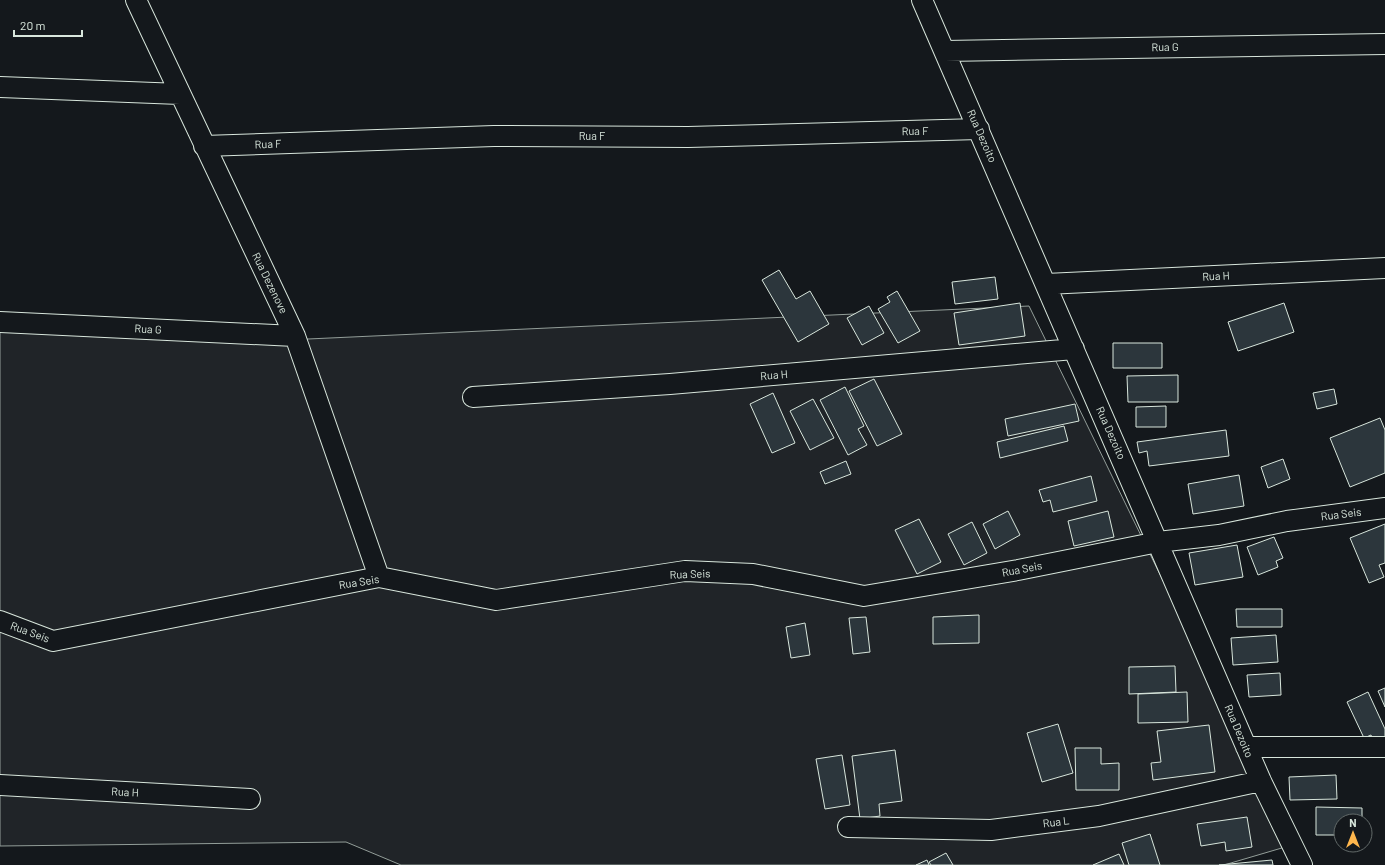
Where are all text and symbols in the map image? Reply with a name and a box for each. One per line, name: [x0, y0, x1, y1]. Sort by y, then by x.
scale bar: [14, 12, 82, 38]
text: 20 m: [20, 18, 46, 32]
street label: Rua G: [1151, 40, 1179, 53]
street label: Rua Dezoito: [965, 107, 1000, 164]
street label: Rua F: [902, 124, 928, 137]
street label: Rua F: [579, 129, 605, 142]
street label: Rua F: [254, 137, 282, 150]
street label: Rua Dezenove: [250, 250, 291, 316]
street label: Rua H: [1202, 268, 1230, 283]
street label: Rua G: [134, 321, 162, 336]
street label: Rua H: [760, 367, 788, 382]
street label: Rua Dezoito: [1094, 404, 1129, 461]
street label: Rua Seis: [1320, 505, 1362, 522]
street label: Rua Seis: [1001, 558, 1043, 579]
street label: Rua Seis: [669, 566, 711, 581]
street label: Rua Seis: [338, 572, 380, 591]
street label: Rua Seis: [9, 618, 52, 645]
street label: Rua Dezoito: [1222, 702, 1257, 759]
street label: Rua H: [111, 784, 139, 799]
street label: Rua L: [1042, 813, 1070, 830]
north arrow: [1333, 813, 1373, 853]
text: N: [1349, 816, 1357, 829]

